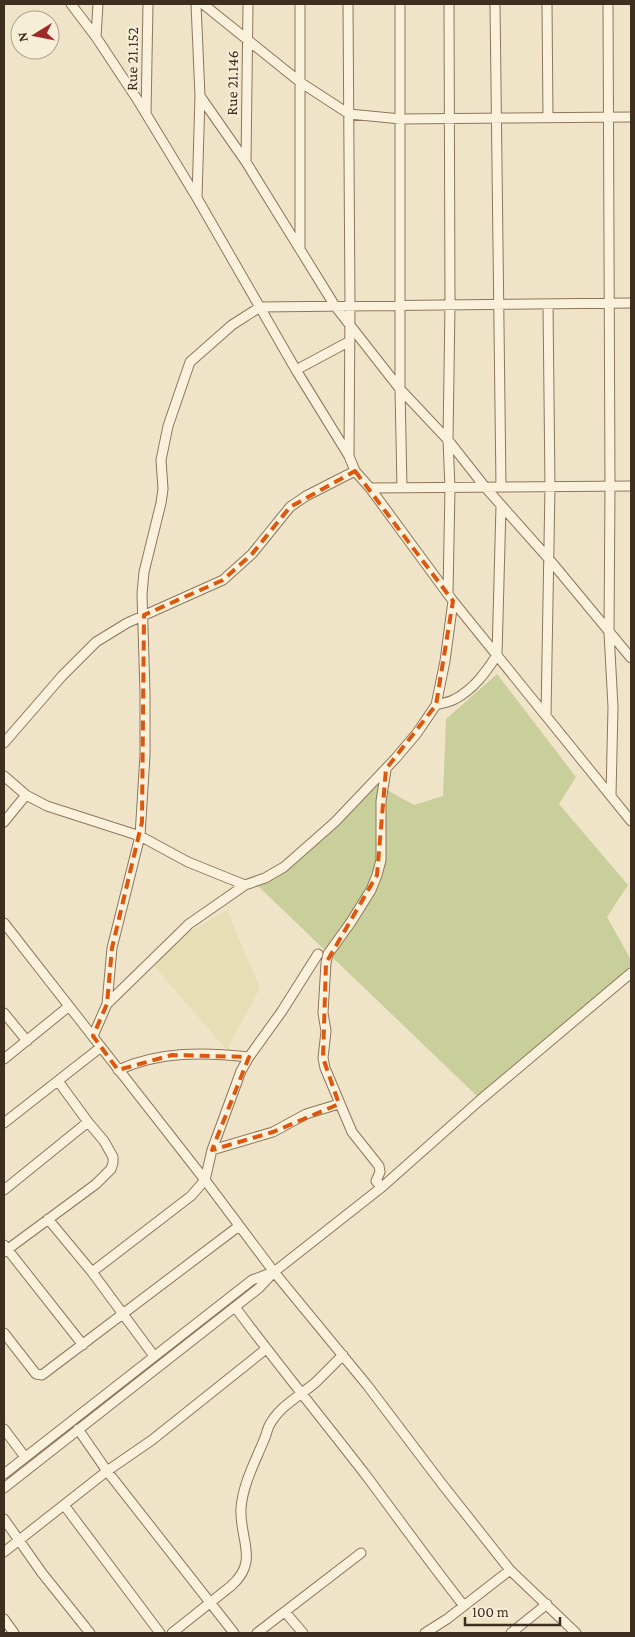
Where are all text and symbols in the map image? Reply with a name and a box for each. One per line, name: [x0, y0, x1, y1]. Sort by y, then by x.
north arrow: [10, 10, 60, 60]
street label: Rue 21.152: [123, 27, 141, 91]
text: N: [13, 31, 31, 43]
street label: Rue 21.146: [223, 50, 241, 116]
scale bar: [465, 1594, 560, 1626]
text: 100 m: [472, 1604, 509, 1620]

